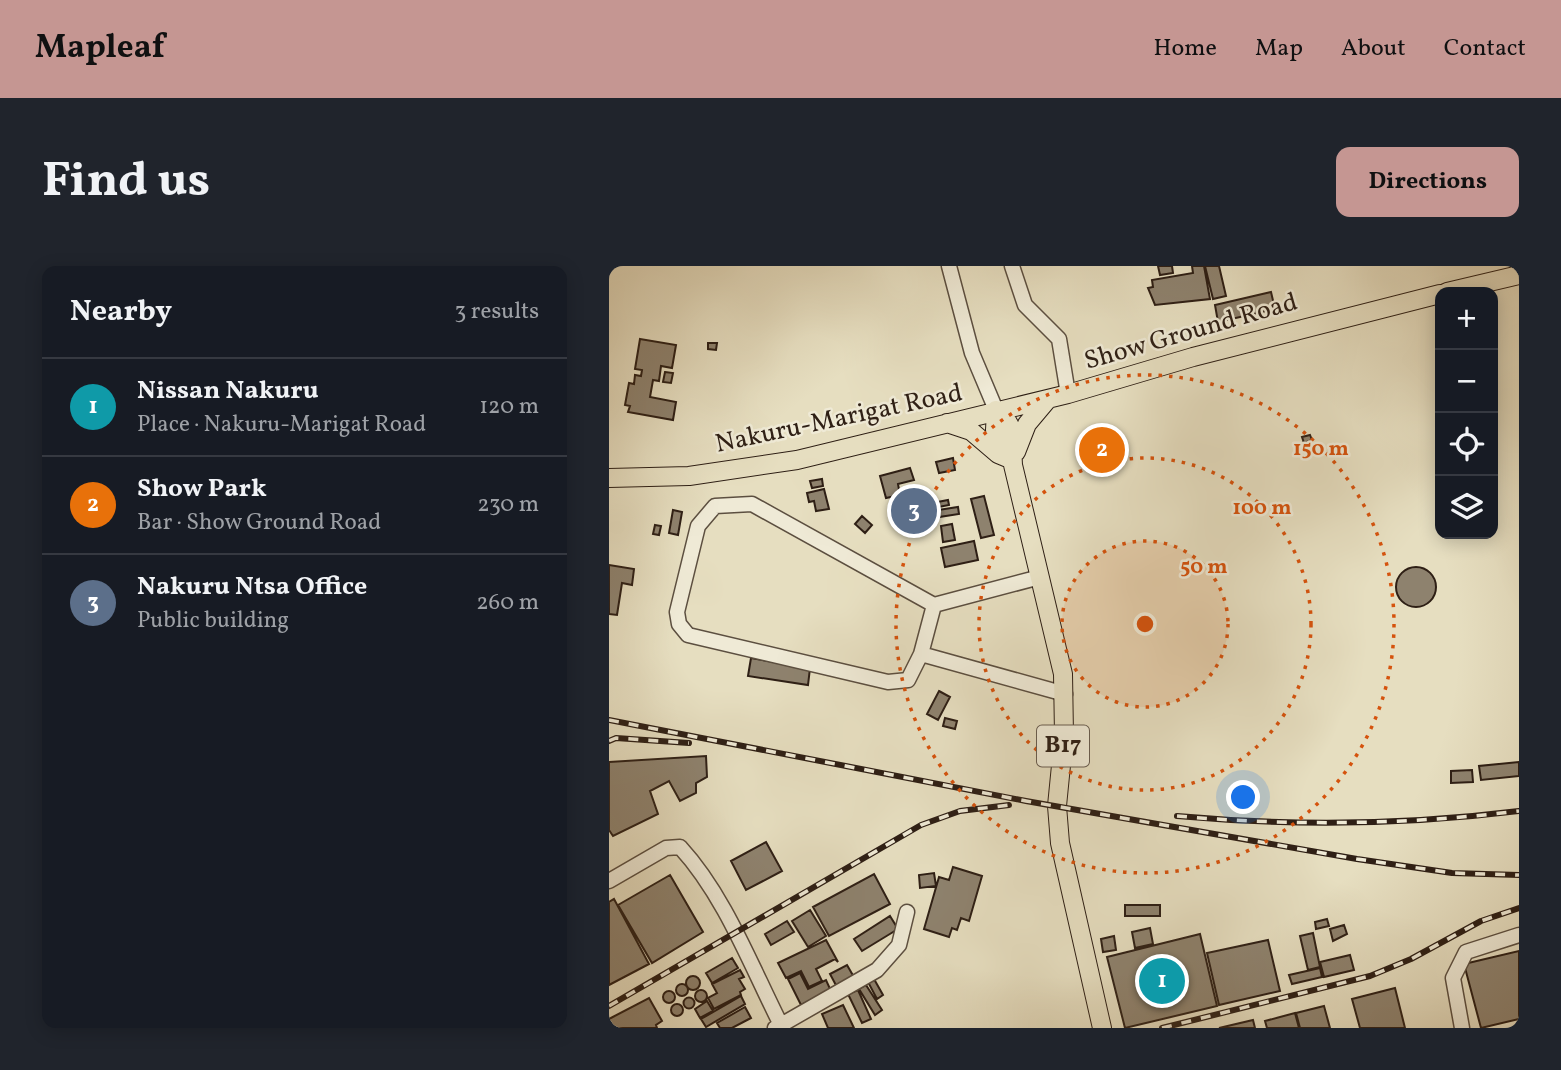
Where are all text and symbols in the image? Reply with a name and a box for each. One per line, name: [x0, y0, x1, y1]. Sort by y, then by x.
text: Mapleaf: [35, 26, 165, 72]
text: Home: [1153, 32, 1217, 66]
text: Map: [1255, 32, 1303, 66]
text: About: [1341, 32, 1406, 66]
text: Contact: [1444, 32, 1526, 66]
button: Directions: [1336, 147, 1519, 217]
text: Find us: [42, 148, 210, 217]
street label: Show Ground Road: [1080, 284, 1302, 380]
map controls: [1435, 287, 1498, 539]
button: +: [1435, 287, 1498, 350]
text: Nearby: [70, 291, 172, 333]
text: 3 results: [454, 296, 539, 328]
button: −: [1435, 350, 1498, 413]
text: Nissan Nakuru: [137, 373, 319, 409]
street label: Nakuru-Marigat Road: [712, 375, 966, 463]
text: 1: [88, 391, 98, 423]
text: 120 m: [479, 391, 539, 423]
text: Place · Nakuru-Marigat Road: [137, 409, 426, 441]
button: locate: [1435, 413, 1498, 476]
pin: 2: [1079, 424, 1125, 476]
text: 150 m: [1293, 435, 1349, 464]
text: Show Park: [137, 471, 267, 507]
button: layers: [1435, 476, 1498, 539]
pin: 3: [891, 485, 937, 537]
text: 2: [87, 489, 99, 521]
text: 230 m: [477, 489, 539, 521]
text: 100 m: [1232, 494, 1292, 523]
text: Bar · Show Ground Road: [137, 507, 381, 539]
text: 50 m: [1180, 553, 1228, 582]
text: Nakuru Ntsa Office: [137, 569, 367, 605]
text: 3: [87, 587, 99, 619]
text: 260 m: [476, 587, 539, 619]
text: Public building: [137, 605, 289, 637]
centre of rings: [1133, 612, 1157, 636]
road number: B17: [1037, 726, 1089, 766]
your location: [1226, 780, 1260, 814]
pin: 1: [1139, 955, 1185, 1007]

